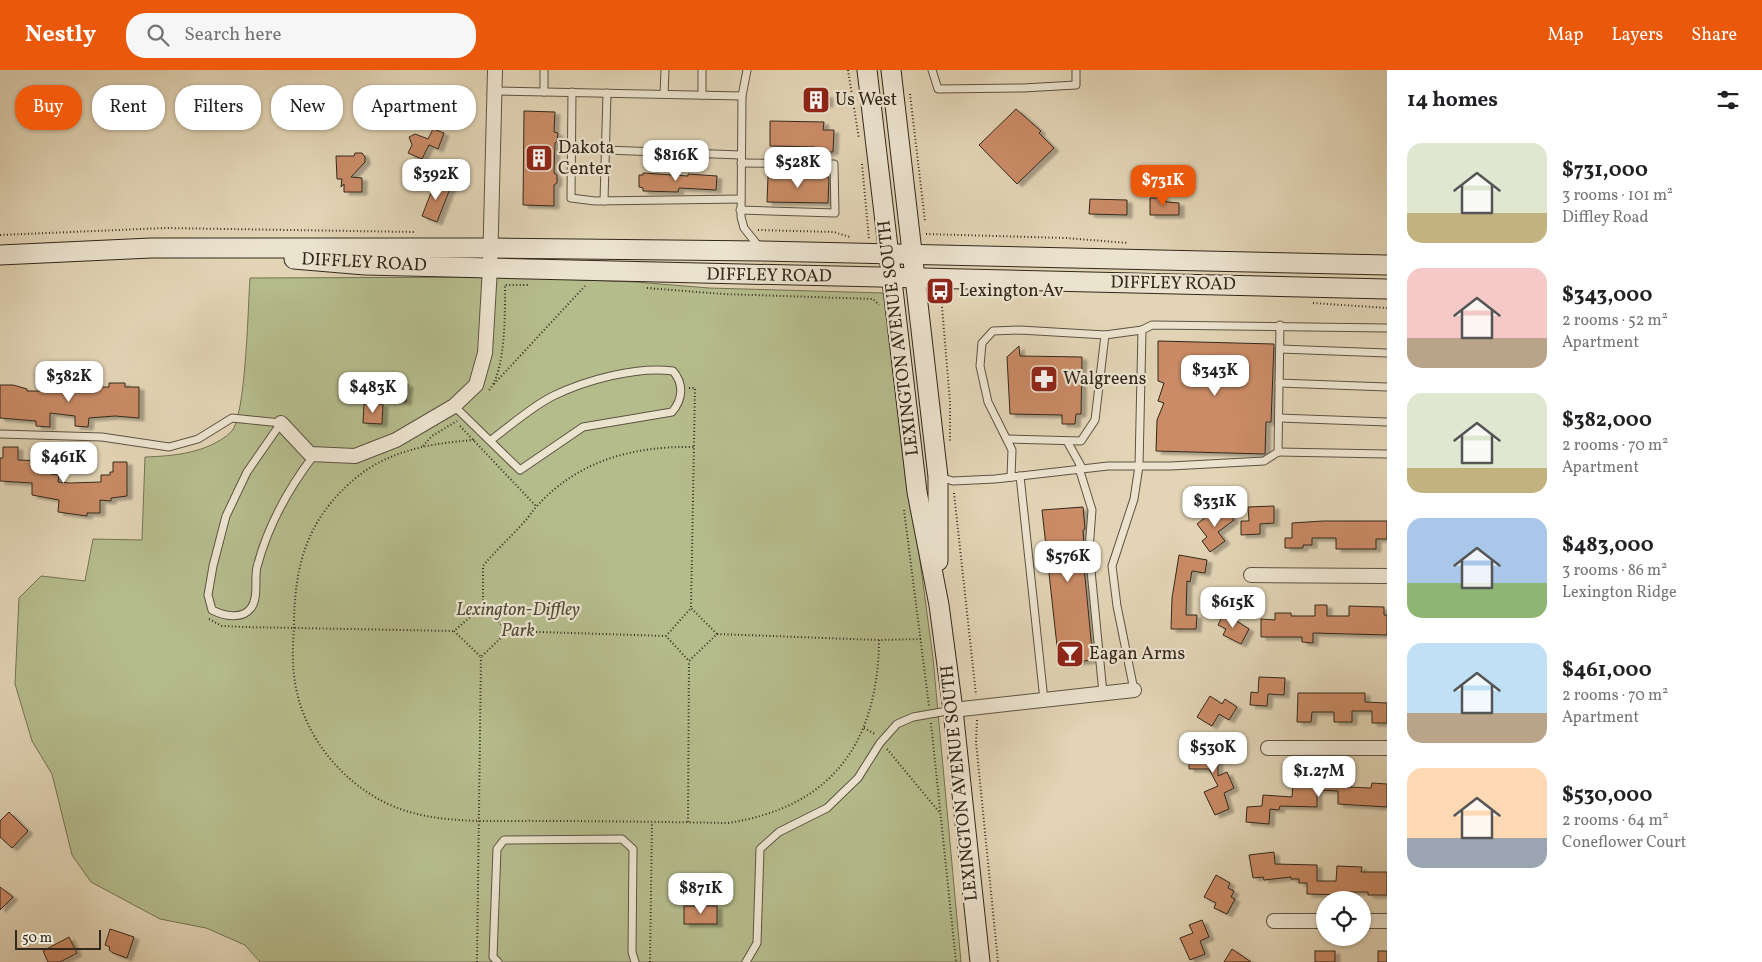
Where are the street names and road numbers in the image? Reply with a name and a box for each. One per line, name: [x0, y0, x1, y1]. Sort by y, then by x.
street label: LEXINGTON AVENUE SOUTH: [872, 219, 926, 457]
street label: DIFFLEY ROAD: [301, 247, 427, 279]
street label: DIFFLEY ROAD: [706, 262, 832, 290]
street label: DIFFLEY ROAD: [1110, 270, 1236, 298]
street label: LEXINGTON AVENUE SOUTH: [935, 664, 985, 902]

